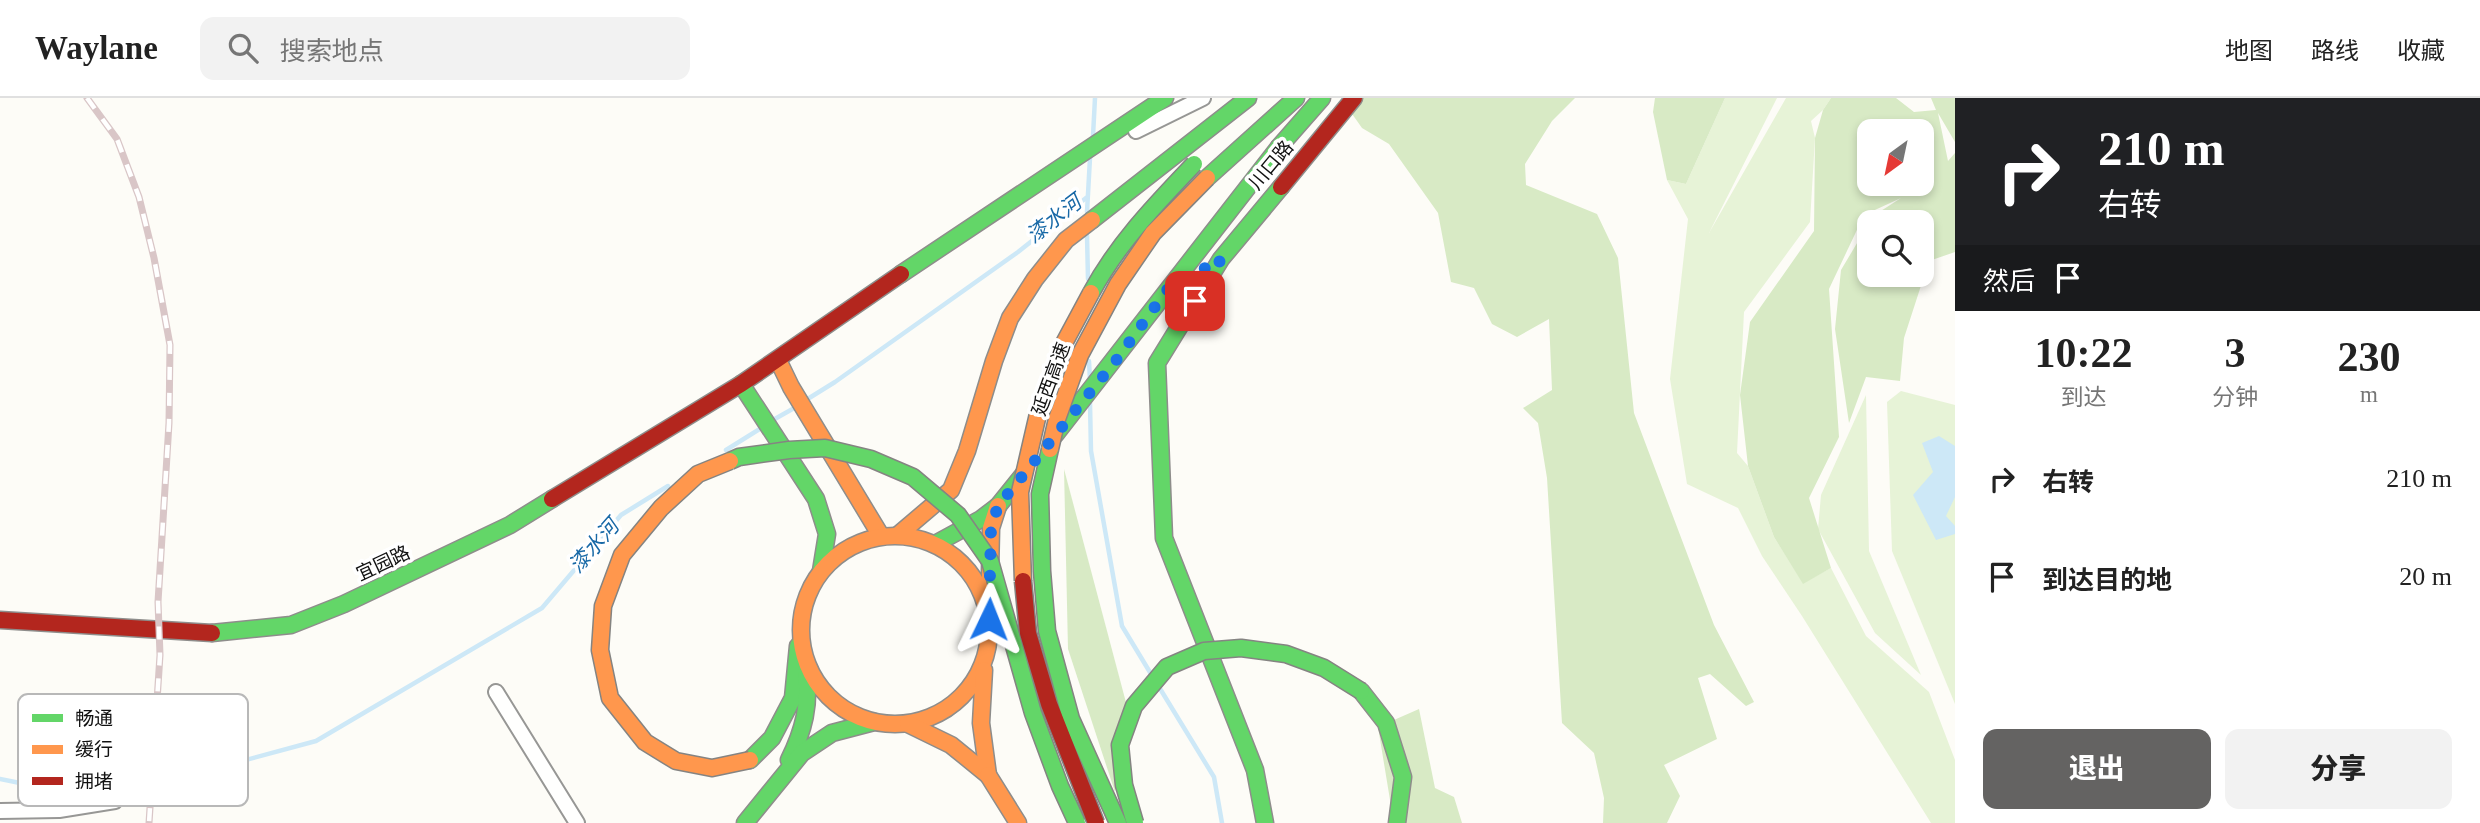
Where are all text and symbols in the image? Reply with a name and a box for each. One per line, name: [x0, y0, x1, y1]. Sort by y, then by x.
search box: [200, 17, 690, 80]
icon: search: [224, 29, 262, 67]
text: Waylane: [35, 30, 158, 66]
text: 搜索地点: [280, 37, 384, 66]
text: 地图: [2225, 38, 2273, 64]
text: 路线: [2311, 38, 2359, 64]
text: 收藏: [2397, 38, 2445, 64]
north arrow: [1857, 119, 1934, 196]
map controls: [1857, 119, 1934, 287]
text: 210 m: [2098, 121, 2225, 176]
icon: right: [1983, 126, 2074, 217]
street label: 川口路: [1245, 136, 1297, 194]
text: 右转: [2098, 187, 2162, 223]
water label: 漆水河: [1022, 188, 1089, 248]
button: search: [1857, 210, 1934, 287]
icon: arrive: [2049, 259, 2087, 297]
text: 然后: [1983, 267, 2035, 296]
pin: [1165, 271, 1225, 331]
icon: arrive: [1176, 282, 1214, 320]
text: 10:22: [2035, 330, 2133, 376]
text: 3: [2225, 330, 2246, 376]
text: 230: [2338, 334, 2401, 380]
street label: 延西高速: [1028, 340, 1074, 418]
text: m: [2360, 382, 2378, 407]
text: 到达: [2061, 385, 2107, 410]
text: 分钟: [2212, 385, 2258, 410]
icon: right: [1983, 460, 2021, 498]
text: 210 m: [2386, 464, 2452, 493]
text: 右转: [2042, 468, 2094, 497]
water label: 漆水河: [564, 511, 626, 578]
street label: 宜园路: [353, 541, 413, 585]
icon: arrive: [1983, 558, 2021, 596]
text: 20 m: [2399, 562, 2452, 591]
text: 到达目的地: [2042, 566, 2172, 595]
position arrow: [952, 582, 1026, 656]
legend: [18, 694, 248, 806]
text: 畅通: [75, 708, 113, 729]
button: 退出: [1983, 729, 2211, 809]
button: 分享: [2225, 729, 2452, 809]
text: 缓行: [75, 739, 113, 760]
text: 拥堵: [75, 771, 113, 792]

